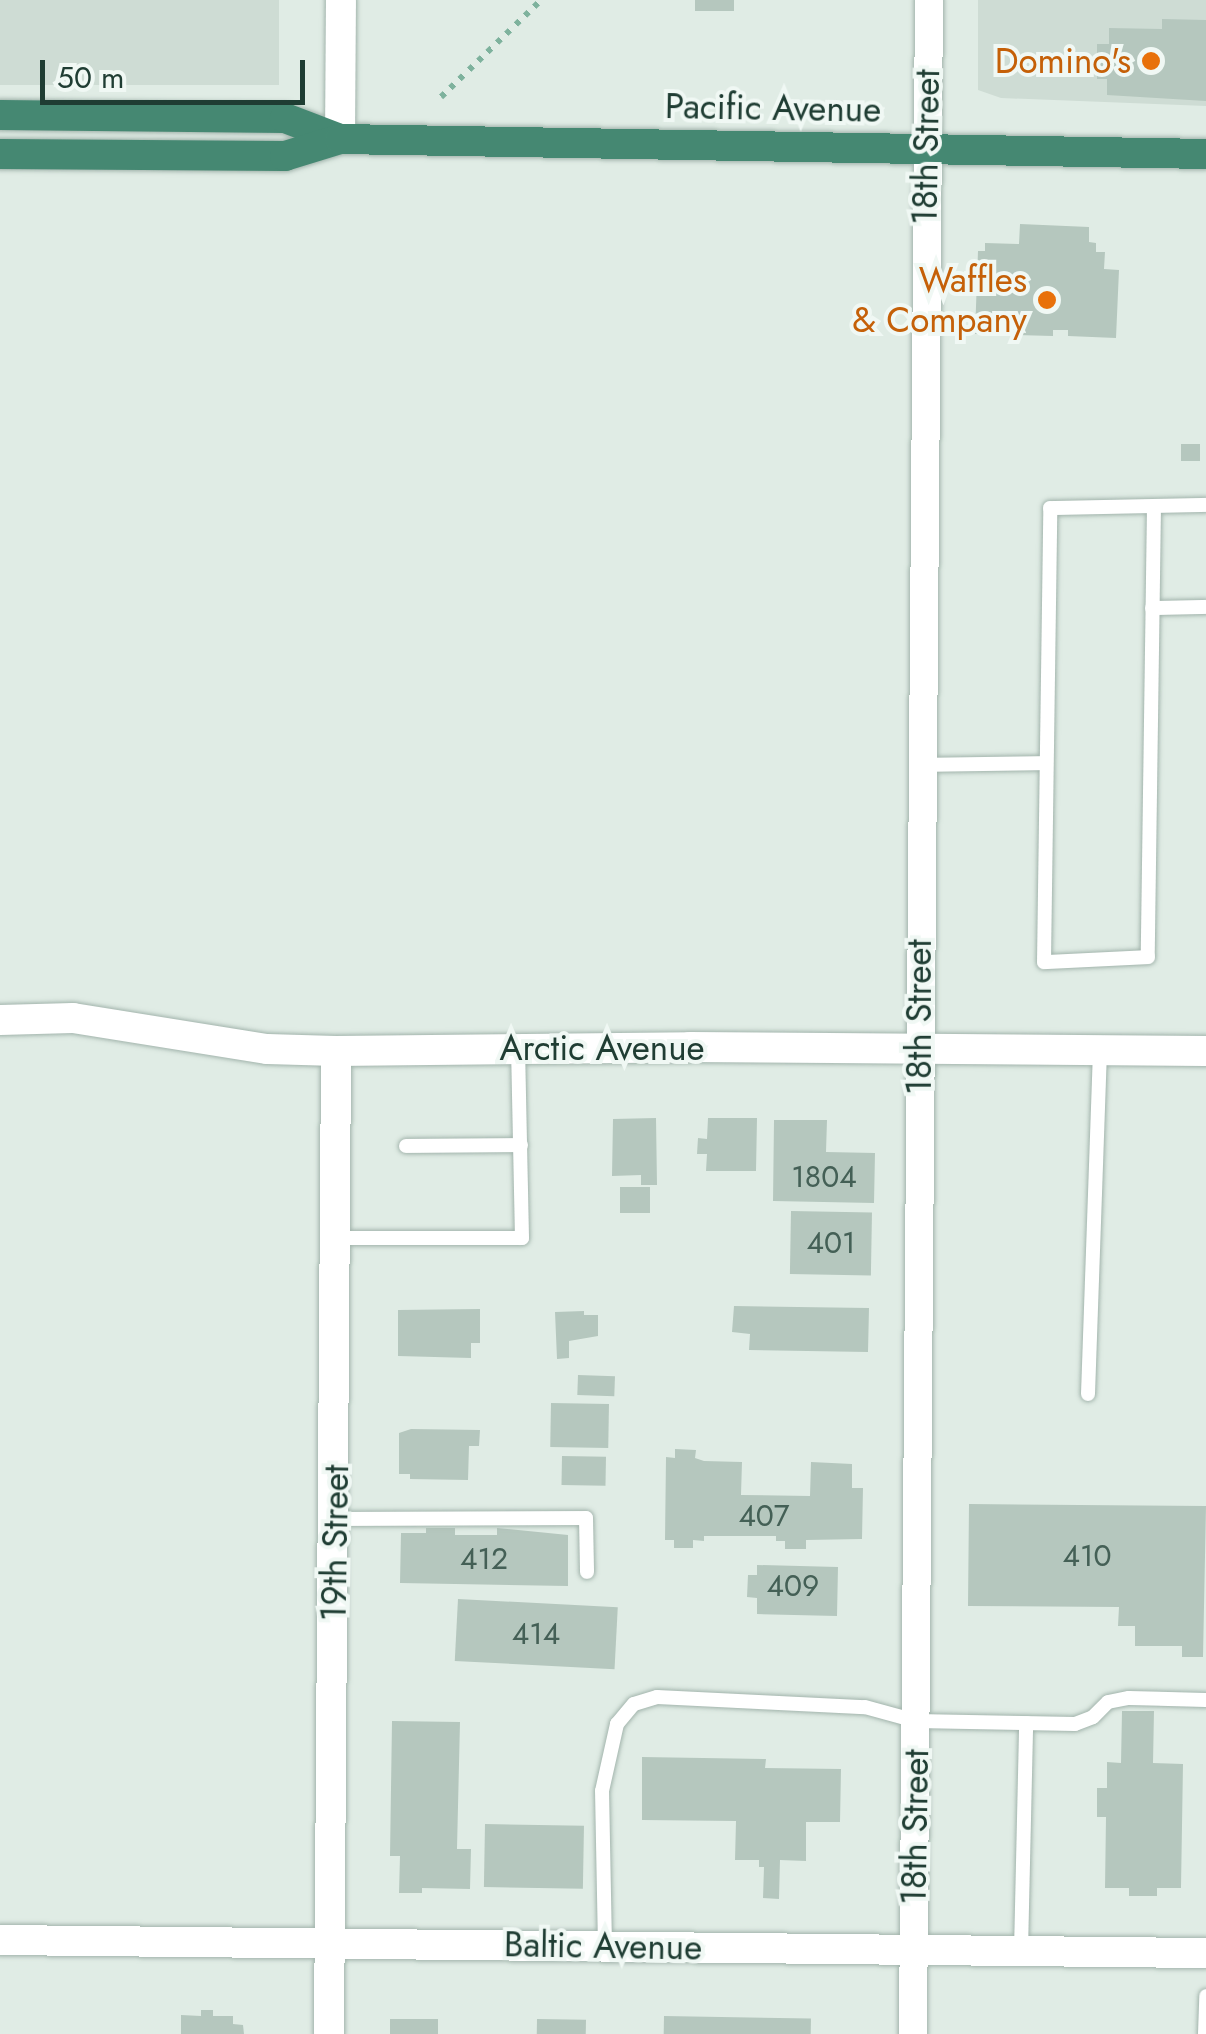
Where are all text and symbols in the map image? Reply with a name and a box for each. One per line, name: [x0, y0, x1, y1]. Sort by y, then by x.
scale bar: [45, 40, 310, 102]
place label: Domino's: [995, 40, 1131, 82]
marker: Domino's: [1140, 50, 1162, 72]
text: 50 m: [57, 56, 124, 99]
street label: 18th Street: [904, 69, 948, 225]
street label: Pacific Avenue: [665, 85, 881, 131]
place label: Waffles & Company: [852, 259, 1027, 341]
marker: Waffles & Company: [1036, 289, 1058, 311]
street label: 18th Street: [898, 939, 940, 1095]
street label: Arctic Avenue: [499, 1027, 705, 1069]
house number: 1804: [791, 1159, 857, 1195]
house number: 401: [807, 1225, 855, 1261]
street label: 19th Street: [313, 1464, 357, 1622]
house number: 407: [738, 1498, 790, 1534]
house number: 410: [1063, 1538, 1111, 1574]
house number: 412: [460, 1541, 508, 1577]
house number: 409: [767, 1568, 819, 1604]
house number: 414: [512, 1616, 560, 1652]
street label: 18th Street: [893, 1749, 937, 1905]
street label: Baltic Avenue: [504, 1923, 702, 1969]

